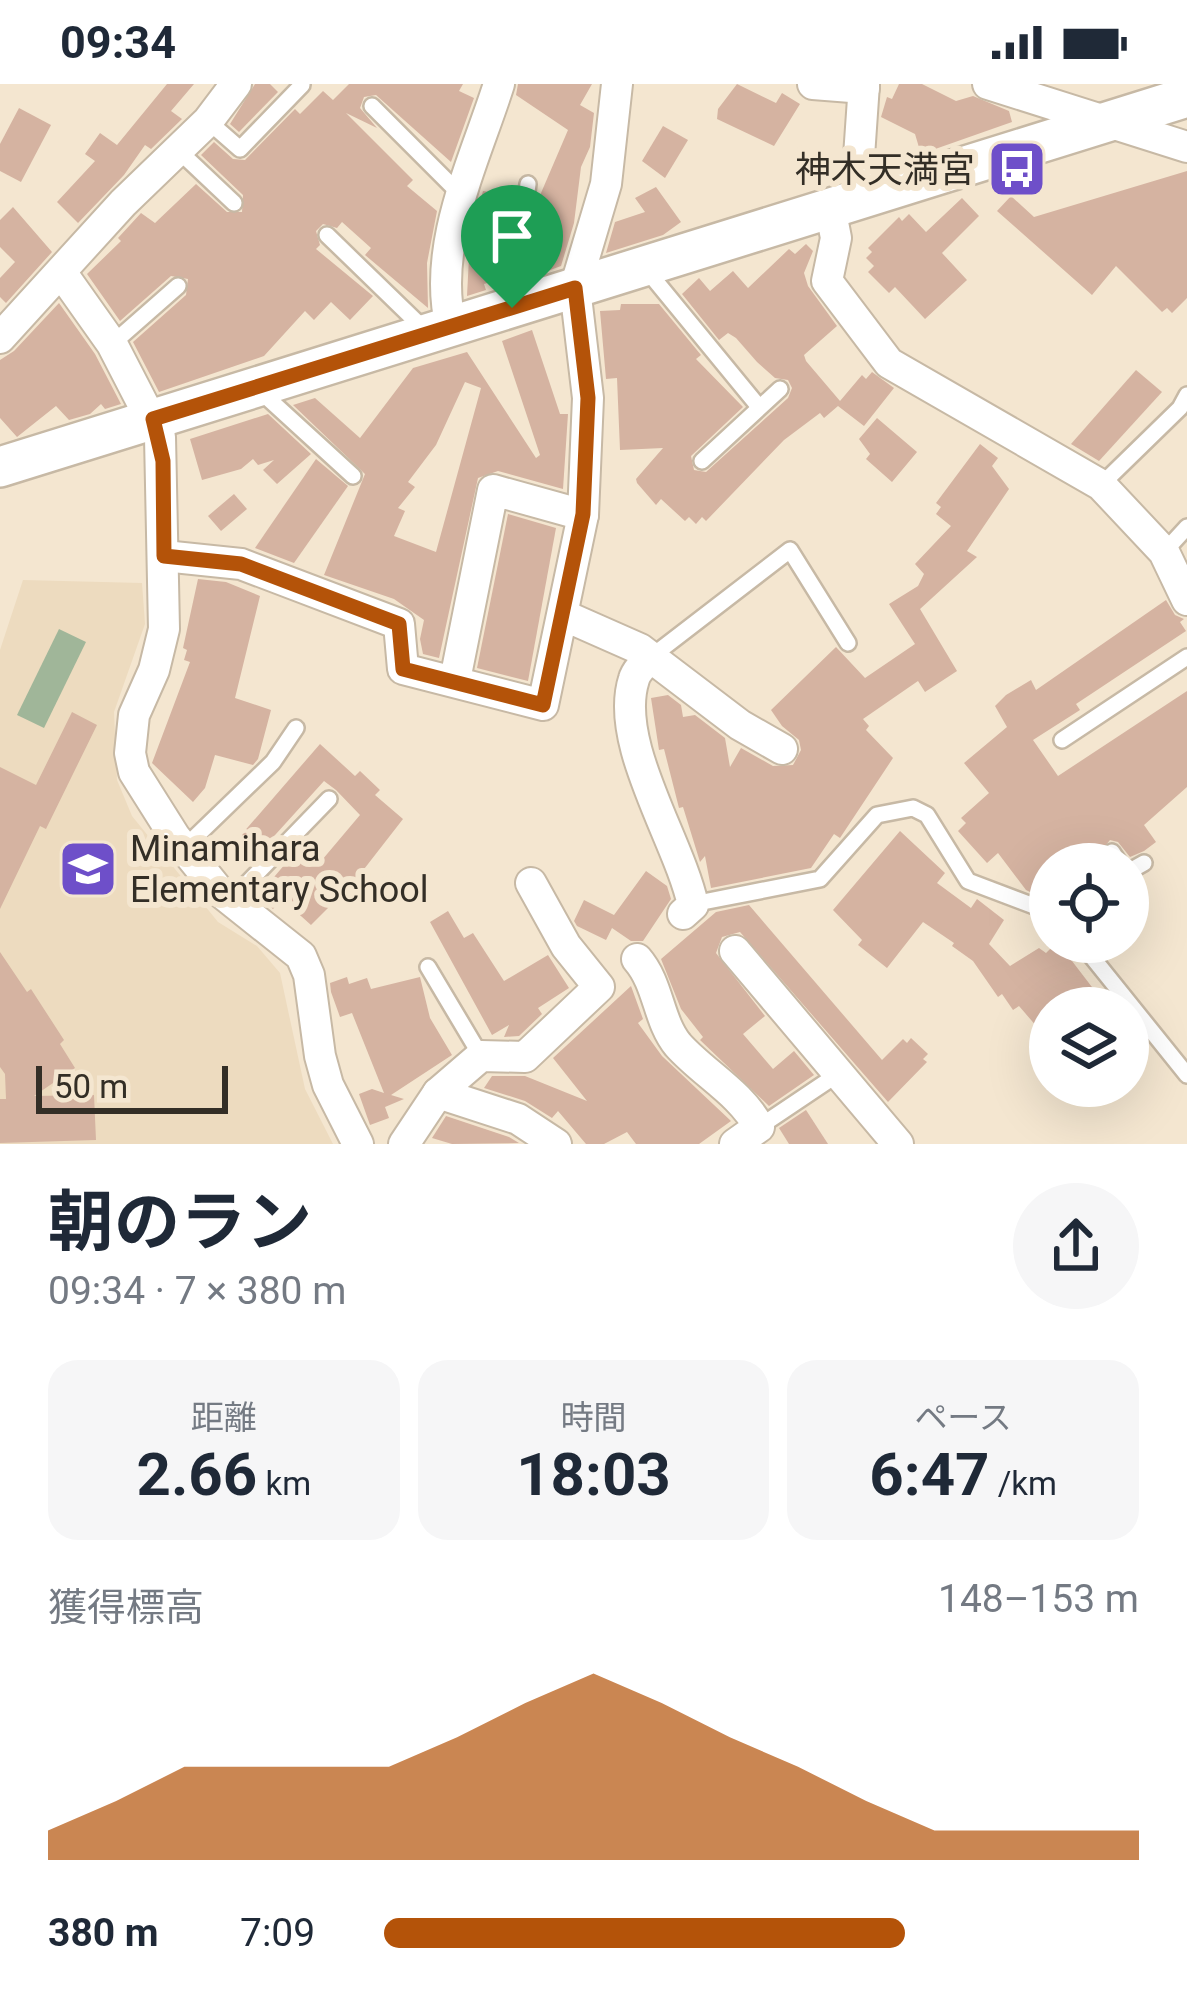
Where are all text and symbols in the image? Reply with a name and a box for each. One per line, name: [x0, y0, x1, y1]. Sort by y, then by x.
text: 09:34: [60, 16, 176, 69]
bus stop icon: 神木天満宮: [986, 138, 1048, 200]
place label: 神木天満宮: [795, 149, 975, 191]
pin: [461, 185, 563, 308]
icon: arrive: [479, 203, 545, 269]
place label: Minamihara Elementary School: [130, 828, 429, 911]
school or university icon: Minamihara Elementary School: [57, 838, 119, 900]
map controls: [1029, 843, 1149, 1107]
button: locate: [1029, 843, 1149, 963]
button: layers: [1029, 987, 1149, 1107]
scale bar: [36, 1060, 228, 1113]
text: 50 m: [54, 1067, 128, 1106]
button: share: [1013, 1183, 1139, 1309]
text: 朝のラン: [48, 1184, 312, 1261]
text: 09:34 · 7 × 380 m: [48, 1268, 346, 1314]
text: 距離: [191, 1398, 257, 1437]
text: 時間: [560, 1398, 626, 1437]
text: ペース: [914, 1398, 1012, 1437]
text: 2.66: [137, 1439, 257, 1510]
text: 18:03: [516, 1439, 671, 1510]
text: 6:47: [869, 1439, 990, 1510]
text: km: [257, 1464, 311, 1503]
text: /km: [990, 1464, 1057, 1503]
text: 148–153 m: [938, 1576, 1139, 1622]
text: 獲得標高: [48, 1585, 204, 1631]
text: 380 m: [48, 1910, 159, 1956]
text: 7:09: [240, 1910, 315, 1956]

